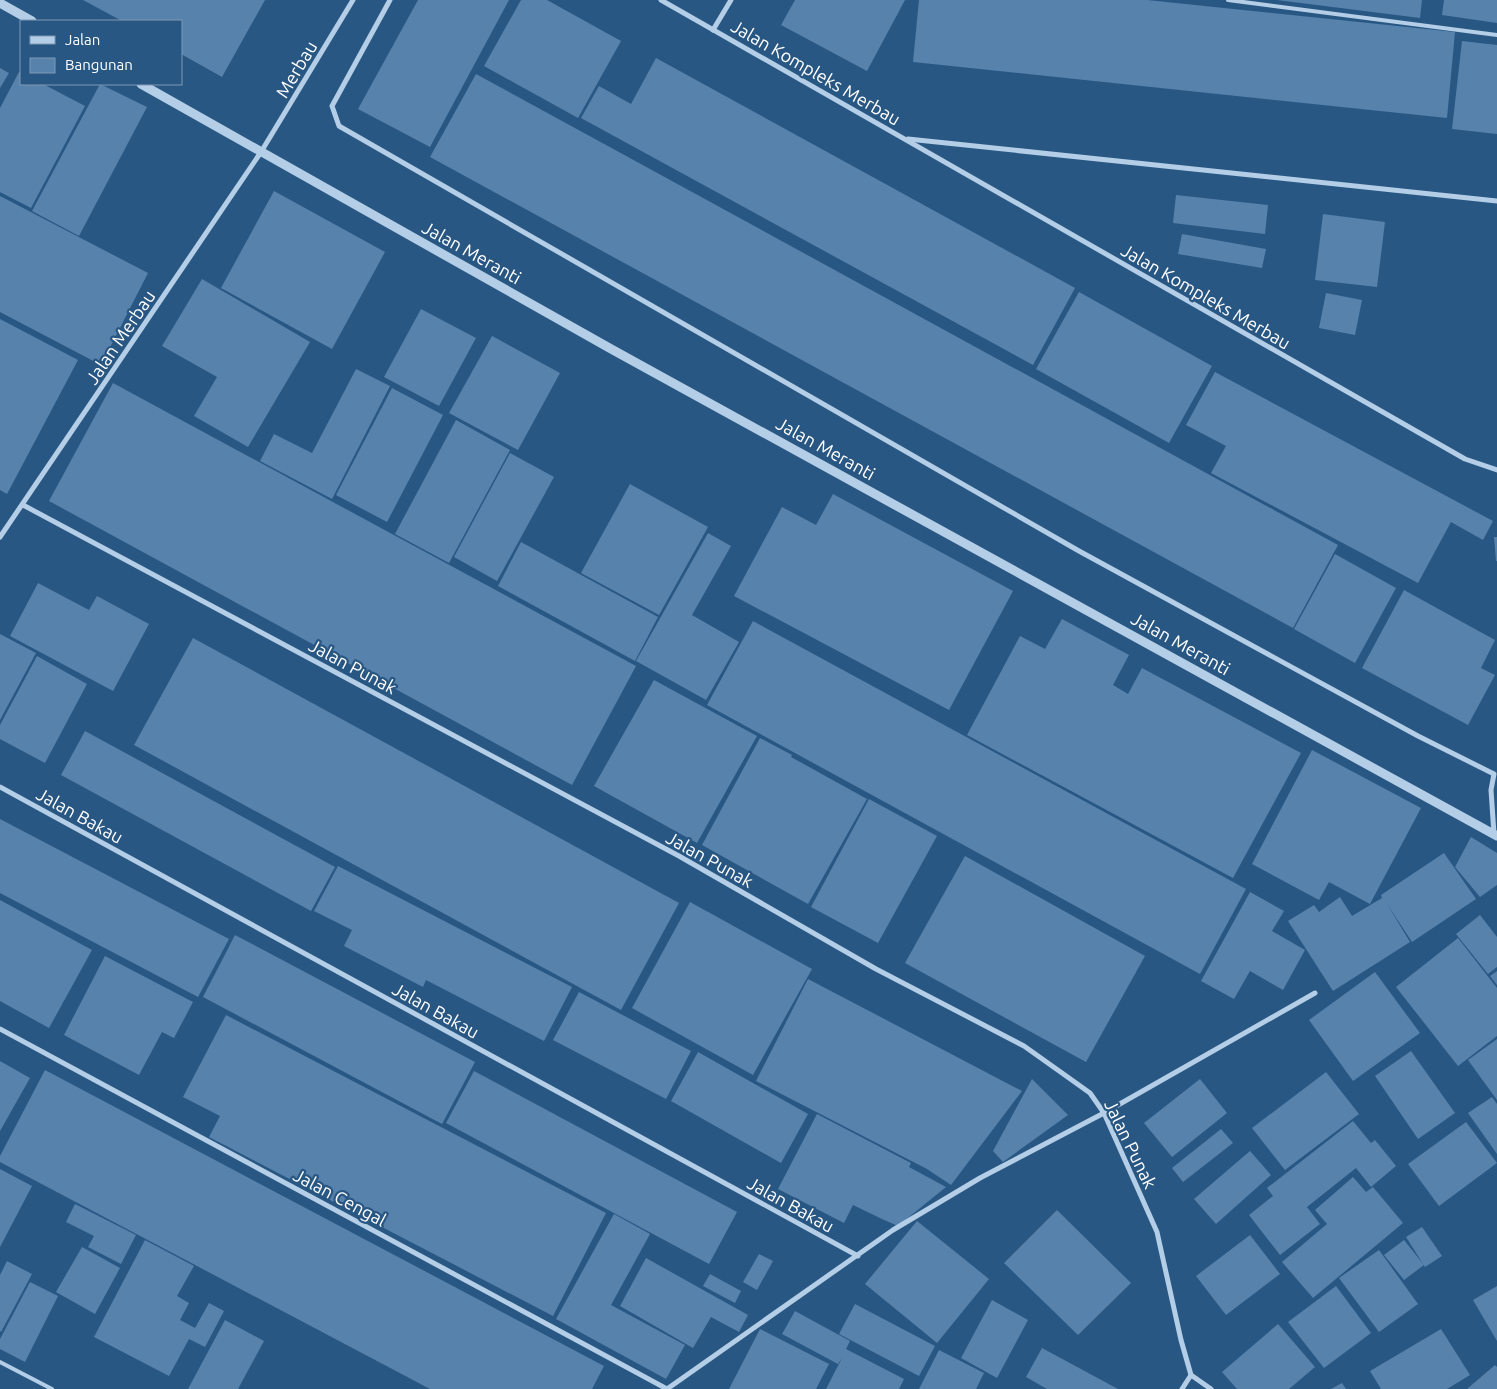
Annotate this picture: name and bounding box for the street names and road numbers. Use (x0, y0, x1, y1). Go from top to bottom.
street label: Jalan Kompleks Merbau (728, 15, 904, 129)
street label: Merbau (271, 37, 321, 101)
street label: Jalan Meranti (419, 217, 525, 287)
street label: Jalan Kompleks Merbau (1118, 239, 1294, 353)
street label: Jalan Merbau (81, 286, 159, 388)
street label: Jalan Meranti (773, 413, 879, 483)
street label: Jalan Meranti (1128, 608, 1234, 678)
street label: Jalan Punak (306, 635, 400, 697)
street label: Jalan Bakau (33, 783, 127, 847)
street label: Jalan Punak (663, 827, 757, 891)
street label: Jalan Bakau (389, 978, 483, 1042)
street label: Jalan Punak (1101, 1096, 1161, 1192)
street label: Jalan Cengal (290, 1164, 390, 1230)
street label: Jalan Bakau (744, 1172, 838, 1236)

